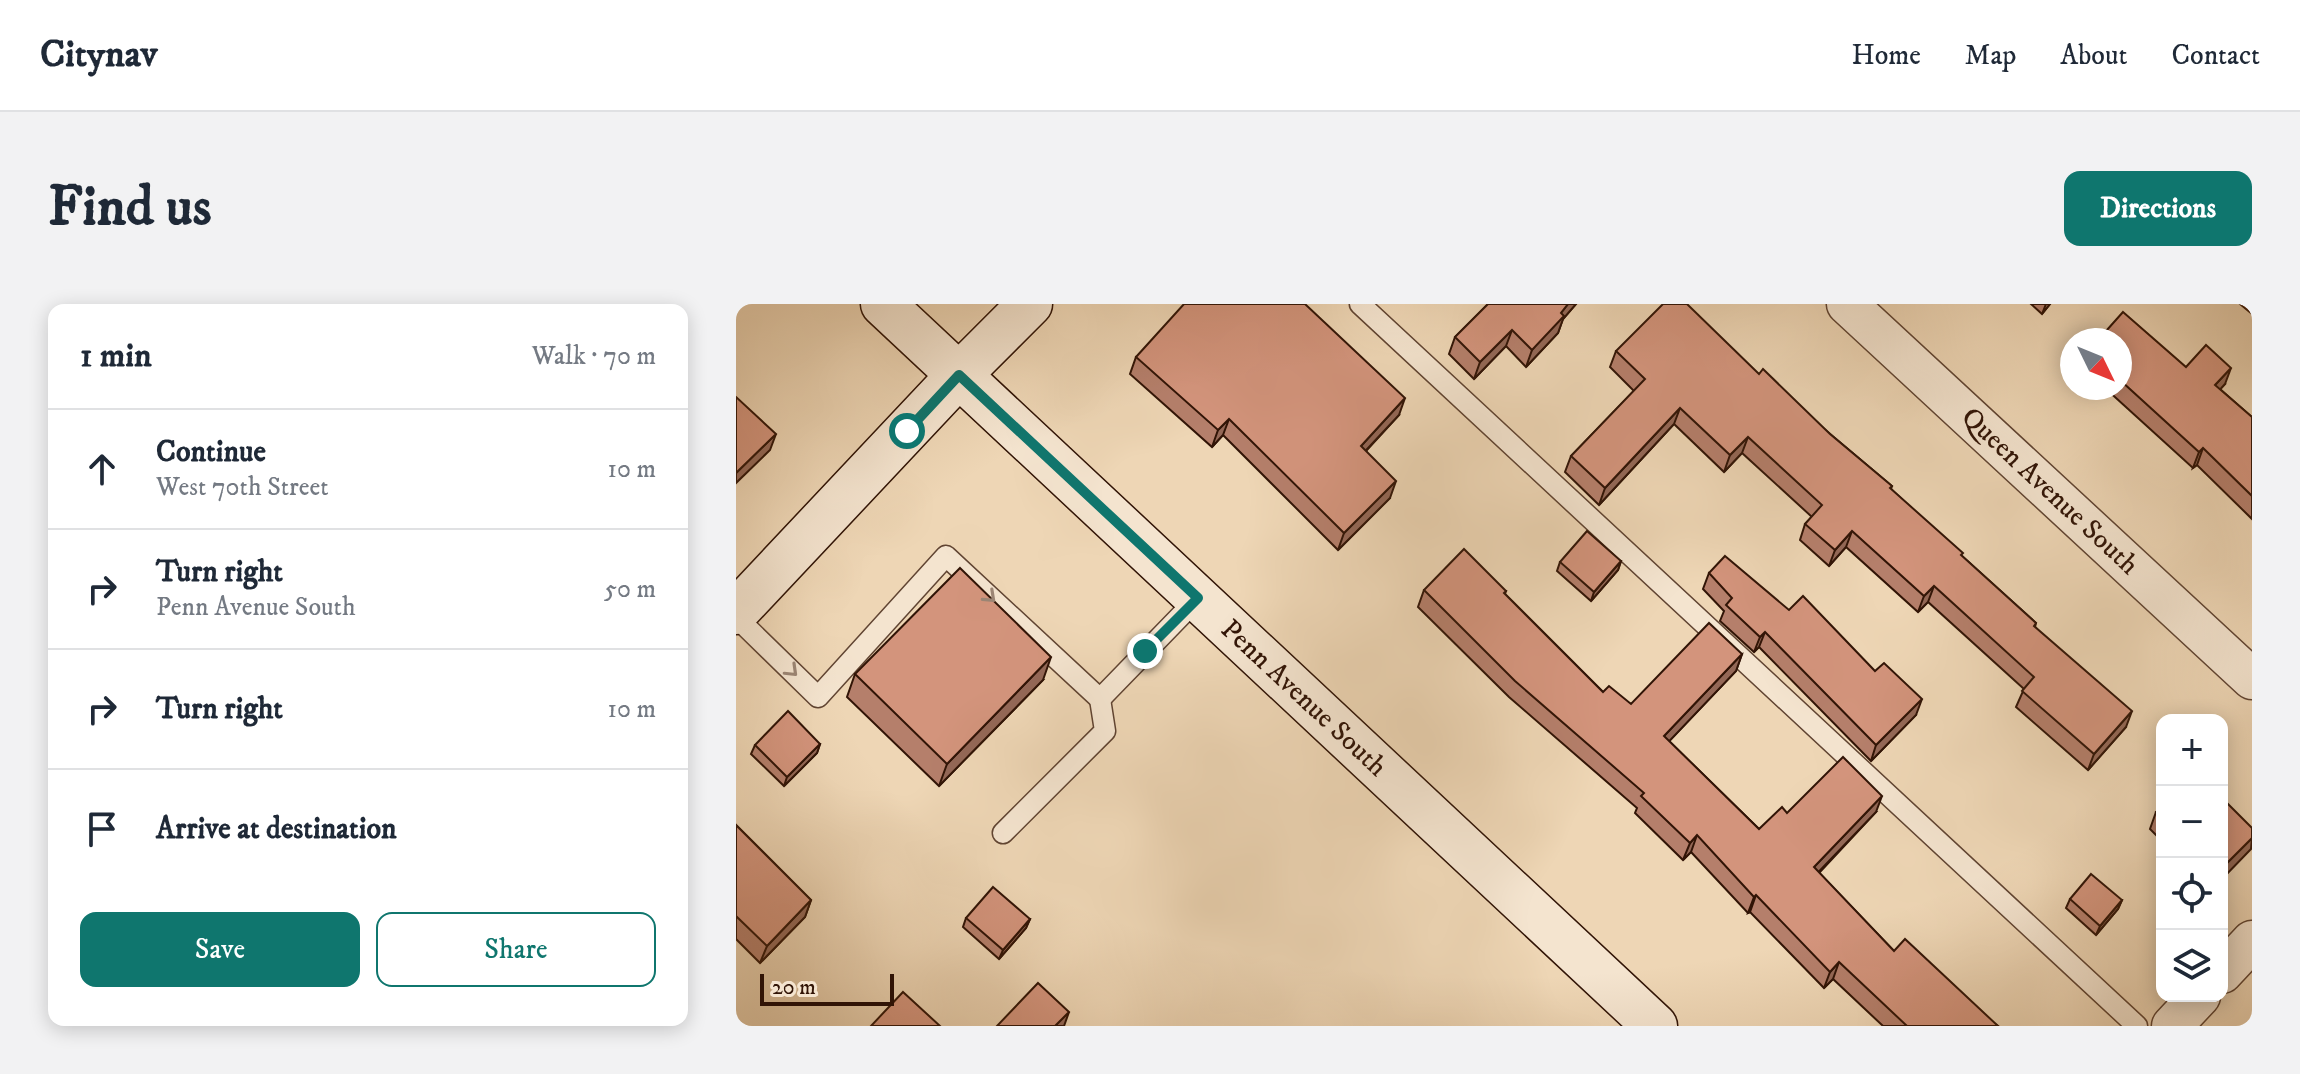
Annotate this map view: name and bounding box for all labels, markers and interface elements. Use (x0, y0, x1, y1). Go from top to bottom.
text: Citynav (40, 31, 158, 79)
text: Home (1852, 38, 1921, 73)
text: Map (1965, 38, 2016, 73)
text: About (2060, 38, 2127, 73)
text: Contact (2171, 38, 2260, 73)
button: Directions (2064, 171, 2252, 246)
text: Find us (48, 173, 212, 243)
north arrow (2060, 328, 2132, 400)
text: 1 min (80, 335, 152, 377)
text: Walk · 70 m (532, 340, 656, 373)
street label: Queen Avenue South (1954, 400, 2146, 583)
route start (889, 413, 925, 449)
text: Continue (156, 434, 266, 471)
icon: ahead (80, 447, 124, 491)
text: 10 m (607, 453, 656, 486)
text: West 70th Street (156, 471, 329, 504)
text: Turn right (156, 554, 283, 591)
icon: right (80, 567, 124, 611)
text: 50 m (604, 573, 656, 606)
one-way arrow (981, 587, 996, 601)
text: Penn Avenue South (156, 591, 356, 624)
street label: Penn Avenue South (1213, 612, 1395, 784)
route end (1127, 633, 1163, 669)
one-way arrow (783, 662, 797, 676)
icon: right (80, 687, 124, 731)
text: Turn right (156, 691, 283, 728)
text: 10 m (607, 693, 656, 726)
map controls (2156, 714, 2228, 1002)
button: + (2156, 714, 2228, 786)
button: − (2156, 786, 2228, 858)
icon: arrive (80, 807, 124, 851)
text: Arrive at destination (156, 811, 397, 848)
button: locate (2156, 858, 2228, 930)
button: Save (80, 912, 360, 987)
button: Share (376, 912, 656, 987)
button: layers (2156, 930, 2228, 1002)
scale bar (760, 970, 894, 1006)
text: 20 m (772, 974, 816, 1001)

